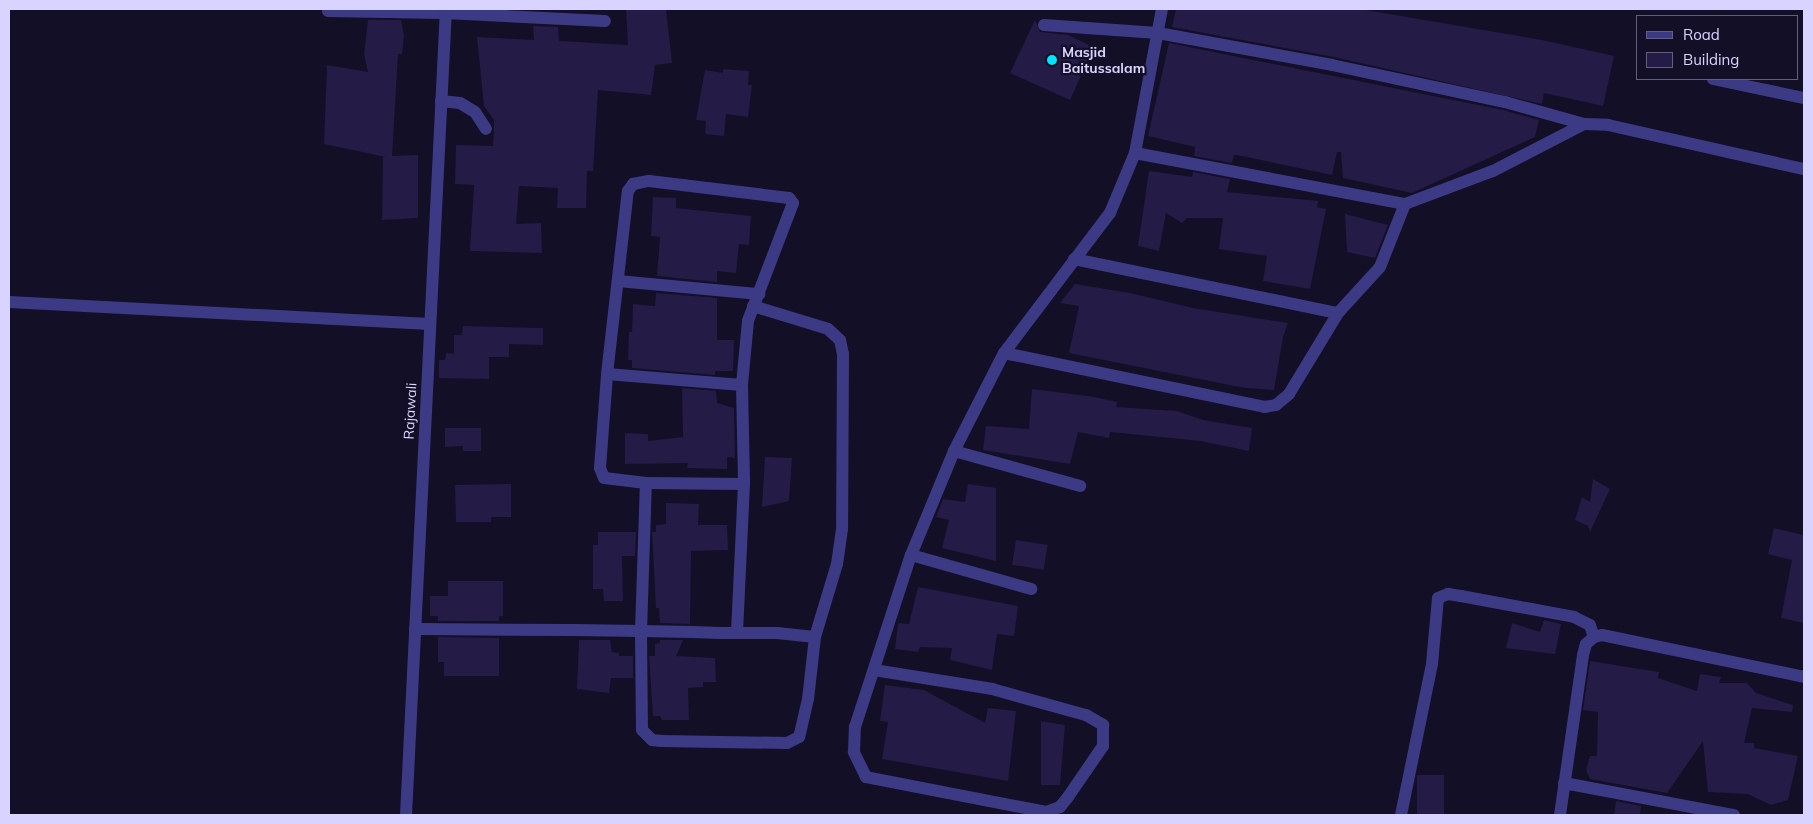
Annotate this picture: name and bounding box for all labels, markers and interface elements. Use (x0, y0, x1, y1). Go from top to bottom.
legend (1636, 15, 1798, 80)
text: Road (1683, 25, 1720, 44)
place label: Masjid Baitussalam (1062, 44, 1145, 76)
text: Building (1683, 50, 1739, 69)
marker: Masjid Baitussalam (1046, 54, 1058, 66)
street label: Rajawali (400, 382, 420, 440)

